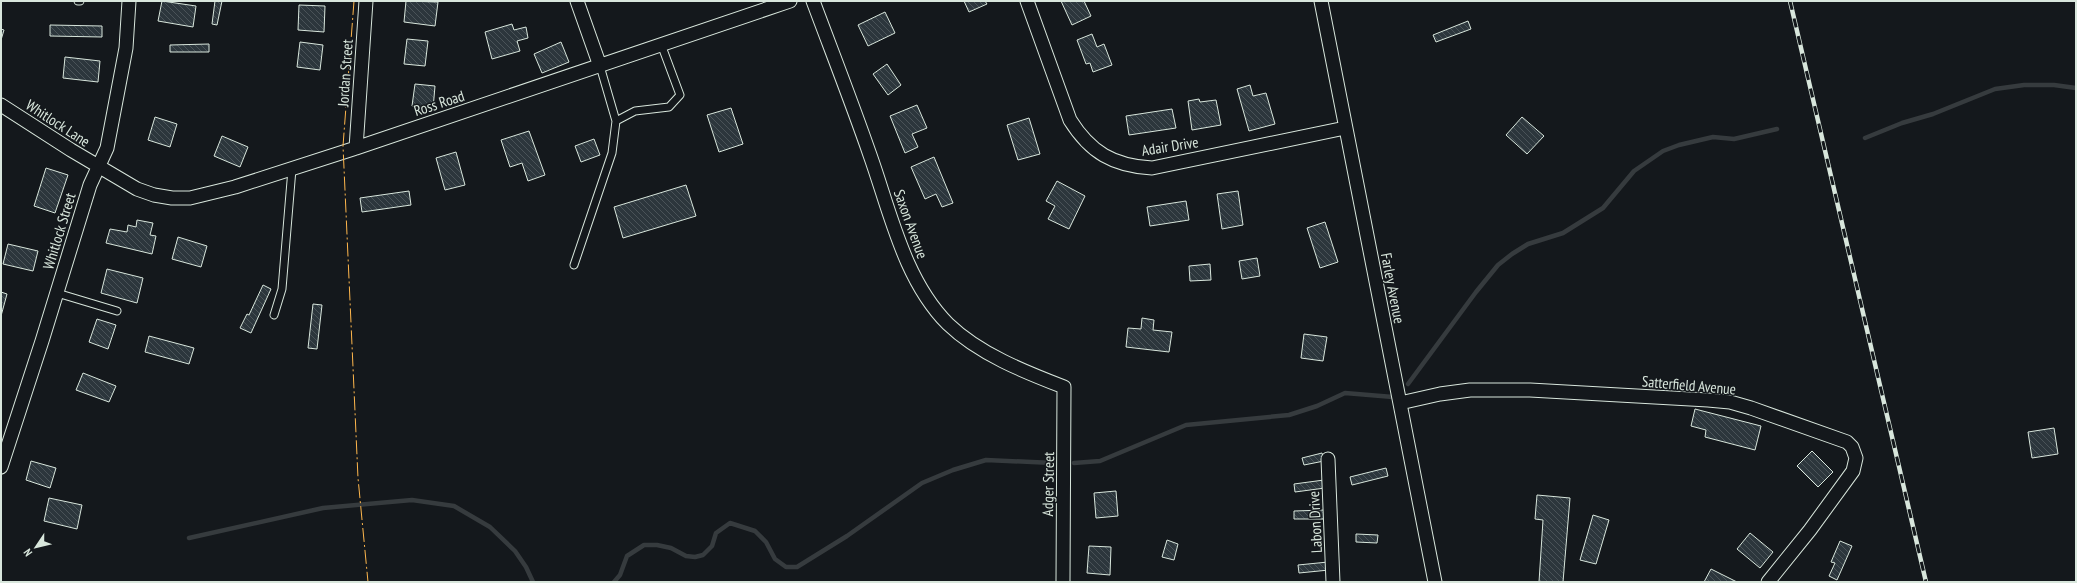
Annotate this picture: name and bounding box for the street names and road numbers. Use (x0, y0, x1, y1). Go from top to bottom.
street label: Jordan Street (333, 39, 357, 108)
street label: Ross Road (411, 86, 467, 120)
street label: Whitlock Lane (22, 95, 94, 151)
street label: Adair Drive (1140, 132, 1200, 160)
street label: Saxon Avenue (890, 187, 932, 261)
street label: Whitlock Street (38, 190, 80, 272)
street label: Farley Avenue (1377, 251, 1409, 325)
street label: Satterfield Avenue (1641, 371, 1737, 399)
street label: Adger Street (1038, 452, 1058, 516)
street label: Labon Drive (1304, 491, 1326, 553)

